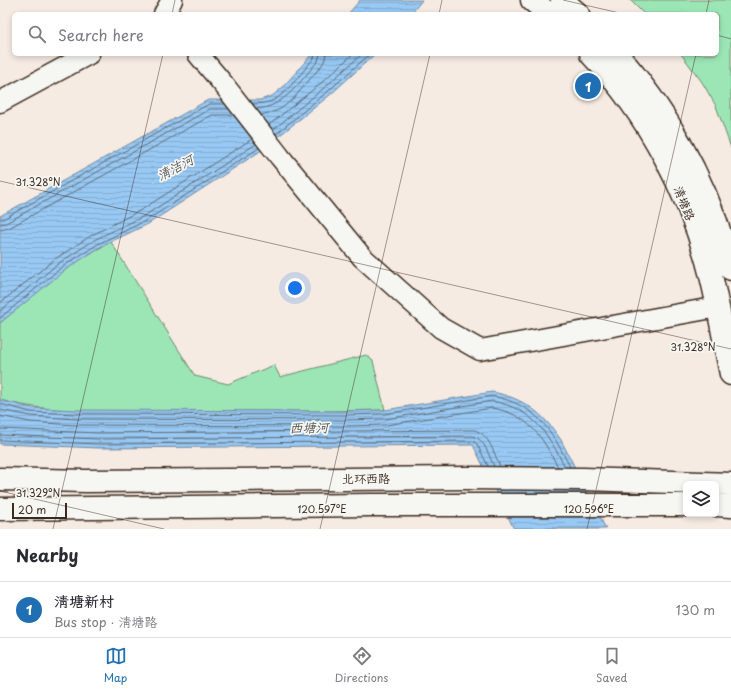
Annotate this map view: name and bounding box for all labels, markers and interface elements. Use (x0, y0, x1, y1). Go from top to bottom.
search box (12, 12, 719, 56)
icon: search (26, 23, 48, 45)
text: Search here (58, 23, 144, 46)
pin: 1 (575, 71, 601, 101)
water label: 清洁河 (153, 149, 198, 185)
text: 31.328°N (15, 174, 61, 189)
street label: 清塘路 (670, 183, 700, 223)
your location (285, 278, 305, 298)
text: 31.328°N (670, 339, 716, 354)
water label: 西塘河 (289, 417, 331, 437)
street label: 北环西路 (342, 469, 390, 487)
map controls (683, 481, 719, 517)
button: layers (683, 481, 719, 517)
text: 31.329°N (16, 485, 61, 500)
scale bar (12, 501, 67, 520)
text: 20 m (18, 501, 46, 518)
text: 120.597°E (297, 501, 347, 516)
text: 120.596°E (564, 501, 614, 516)
text: Nearby (16, 542, 78, 568)
text: 清塘新村 (54, 589, 114, 612)
text: 1 (26, 600, 32, 619)
text: 130 m (676, 600, 715, 619)
text: Bus stop · 清塘路 (54, 612, 158, 631)
tab: Map (104, 645, 127, 686)
tab: Directions (335, 645, 388, 686)
tab: Saved (596, 645, 627, 686)

